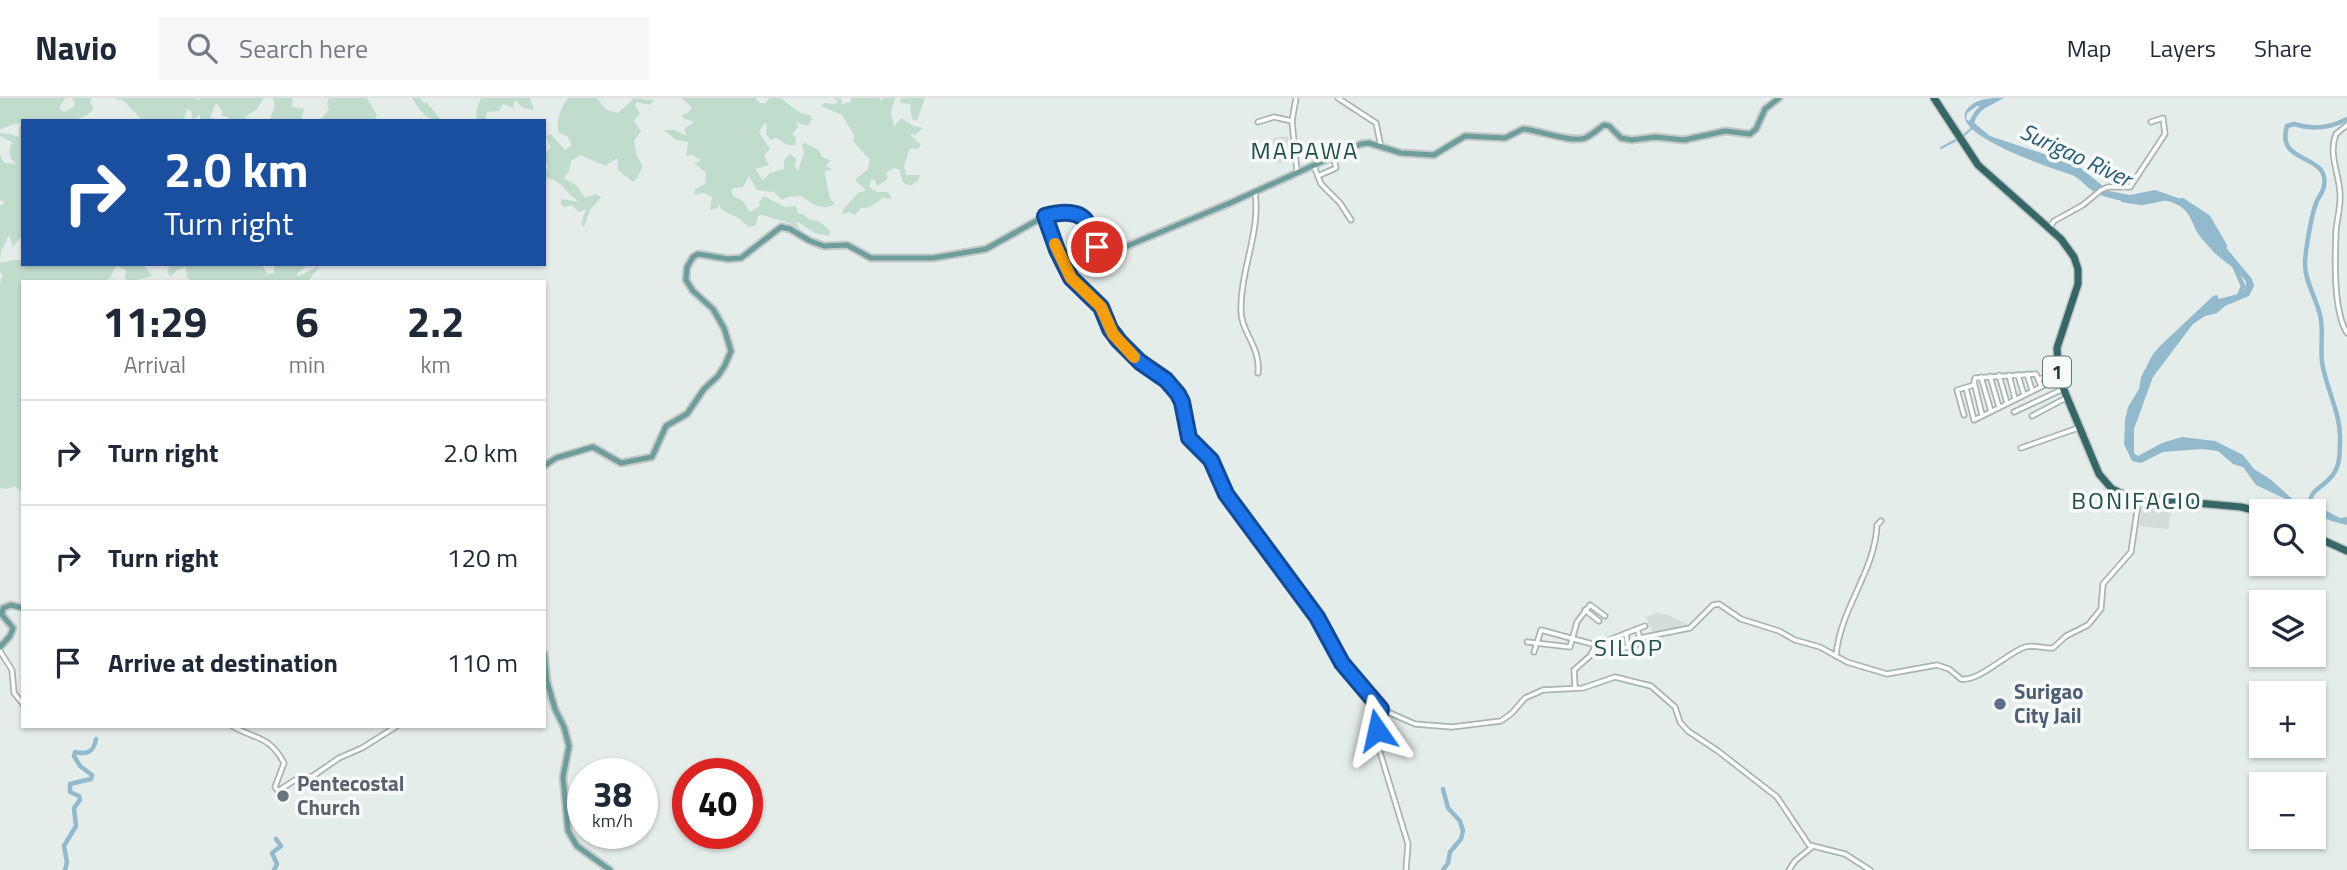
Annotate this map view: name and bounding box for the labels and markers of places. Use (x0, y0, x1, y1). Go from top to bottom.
pin (1067, 217, 1127, 277)
place label: Surigao City Jail (2014, 675, 2083, 731)
marker: Surigao City Jail (1992, 696, 2008, 712)
place label: Pentecostal Church (297, 767, 404, 823)
marker: Pentecostal Church (275, 788, 291, 804)

